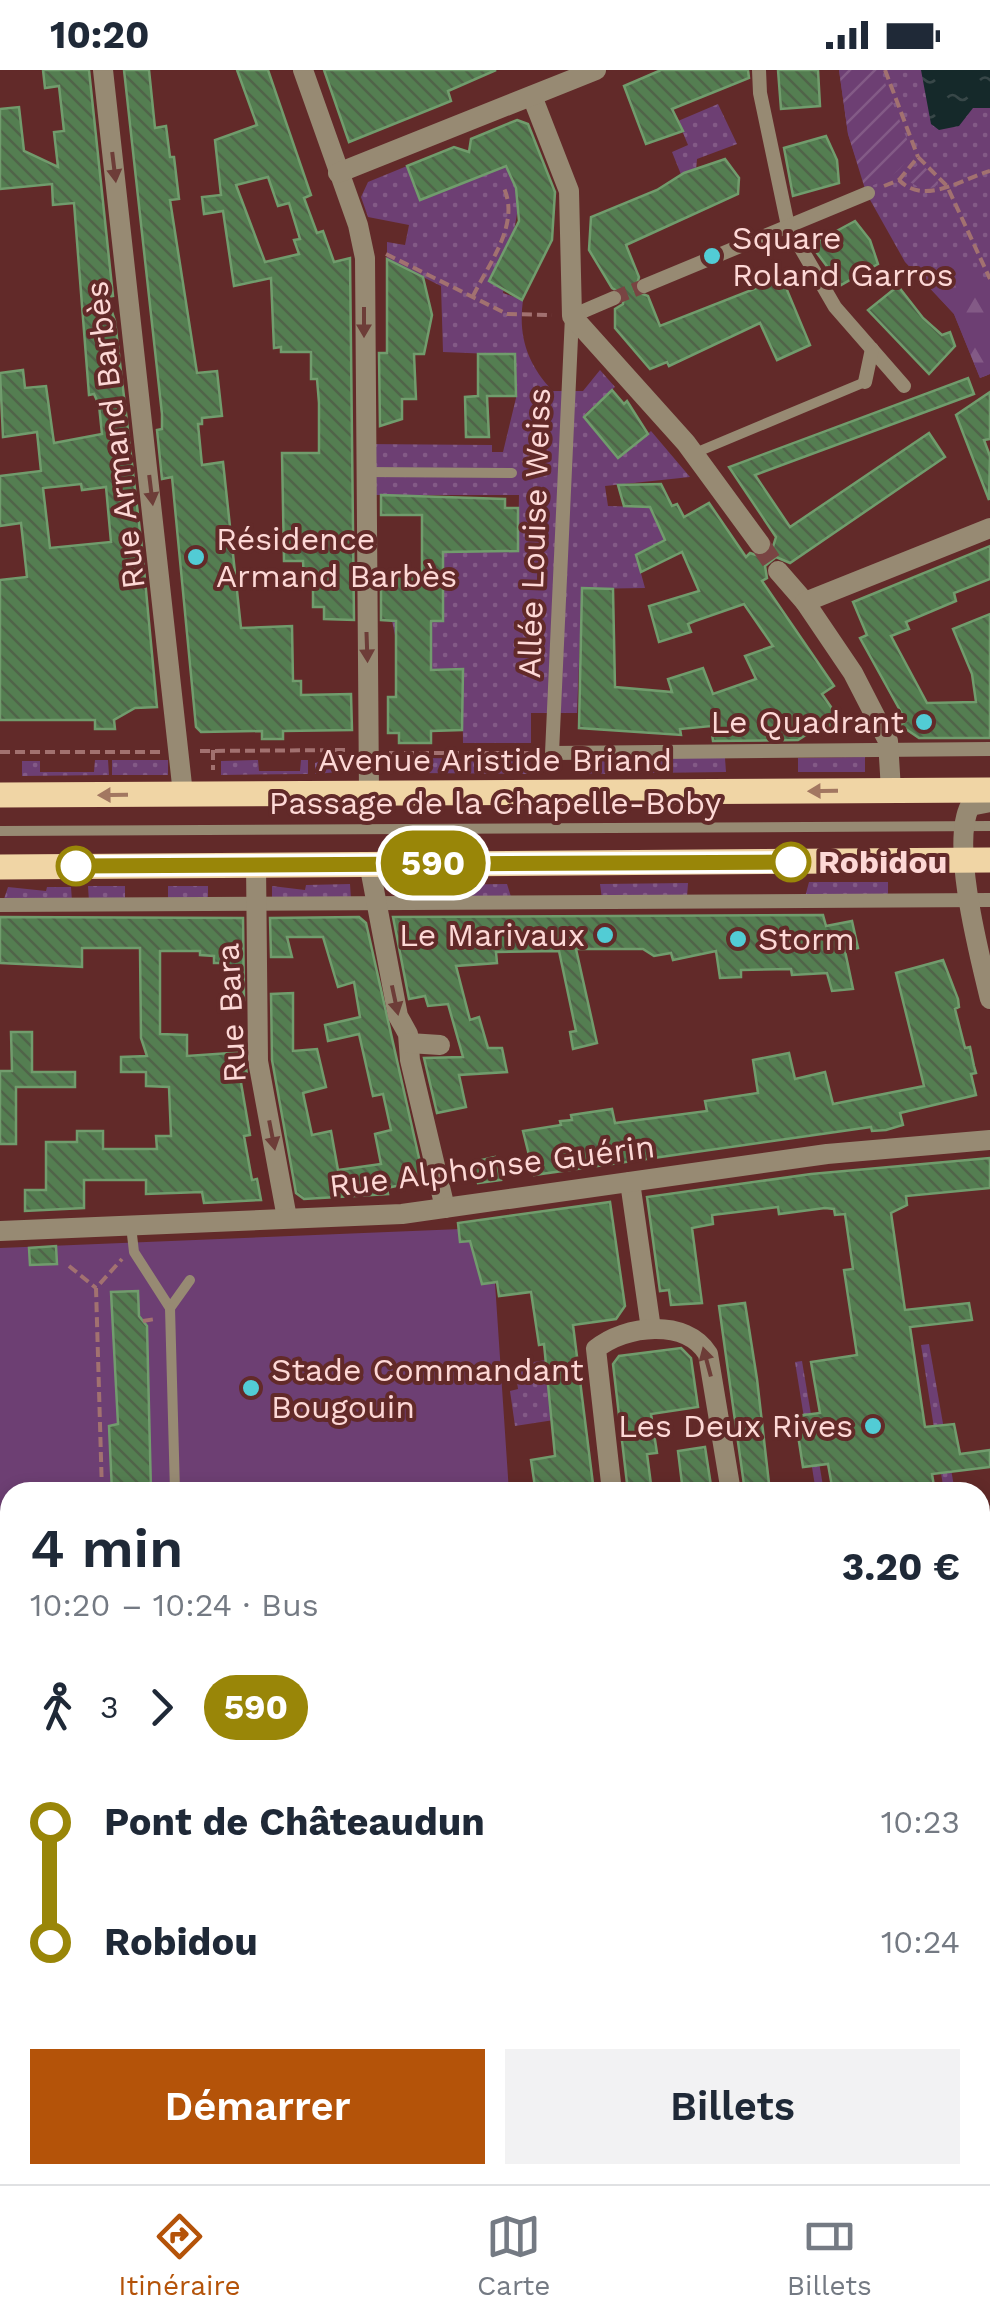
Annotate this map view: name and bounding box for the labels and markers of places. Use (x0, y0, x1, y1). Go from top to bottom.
place label: Square Roland Garros (732, 219, 954, 294)
marker: Square Roland Garros (701, 245, 723, 267)
place label: Résidence Armand Barbès (216, 520, 457, 595)
marker: Résidence Armand Barbès (185, 546, 207, 568)
place label: Le Quadrant (710, 703, 904, 741)
marker: Le Quadrant (913, 711, 935, 733)
marker: Robidou (772, 843, 810, 881)
place label: Robidou (818, 843, 947, 881)
unlabelled marker (57, 847, 95, 885)
place label: Le Marivaux (399, 916, 585, 954)
place label: Storm (758, 920, 855, 958)
marker: Le Marivaux (594, 924, 616, 946)
marker: Storm (727, 928, 749, 950)
place label: Stade Commandant Bougouin (271, 1351, 584, 1426)
marker: Stade Commandant Bougouin (240, 1377, 262, 1399)
place label: Les Deux Rives (618, 1407, 853, 1445)
marker: Les Deux Rives (862, 1415, 884, 1437)

